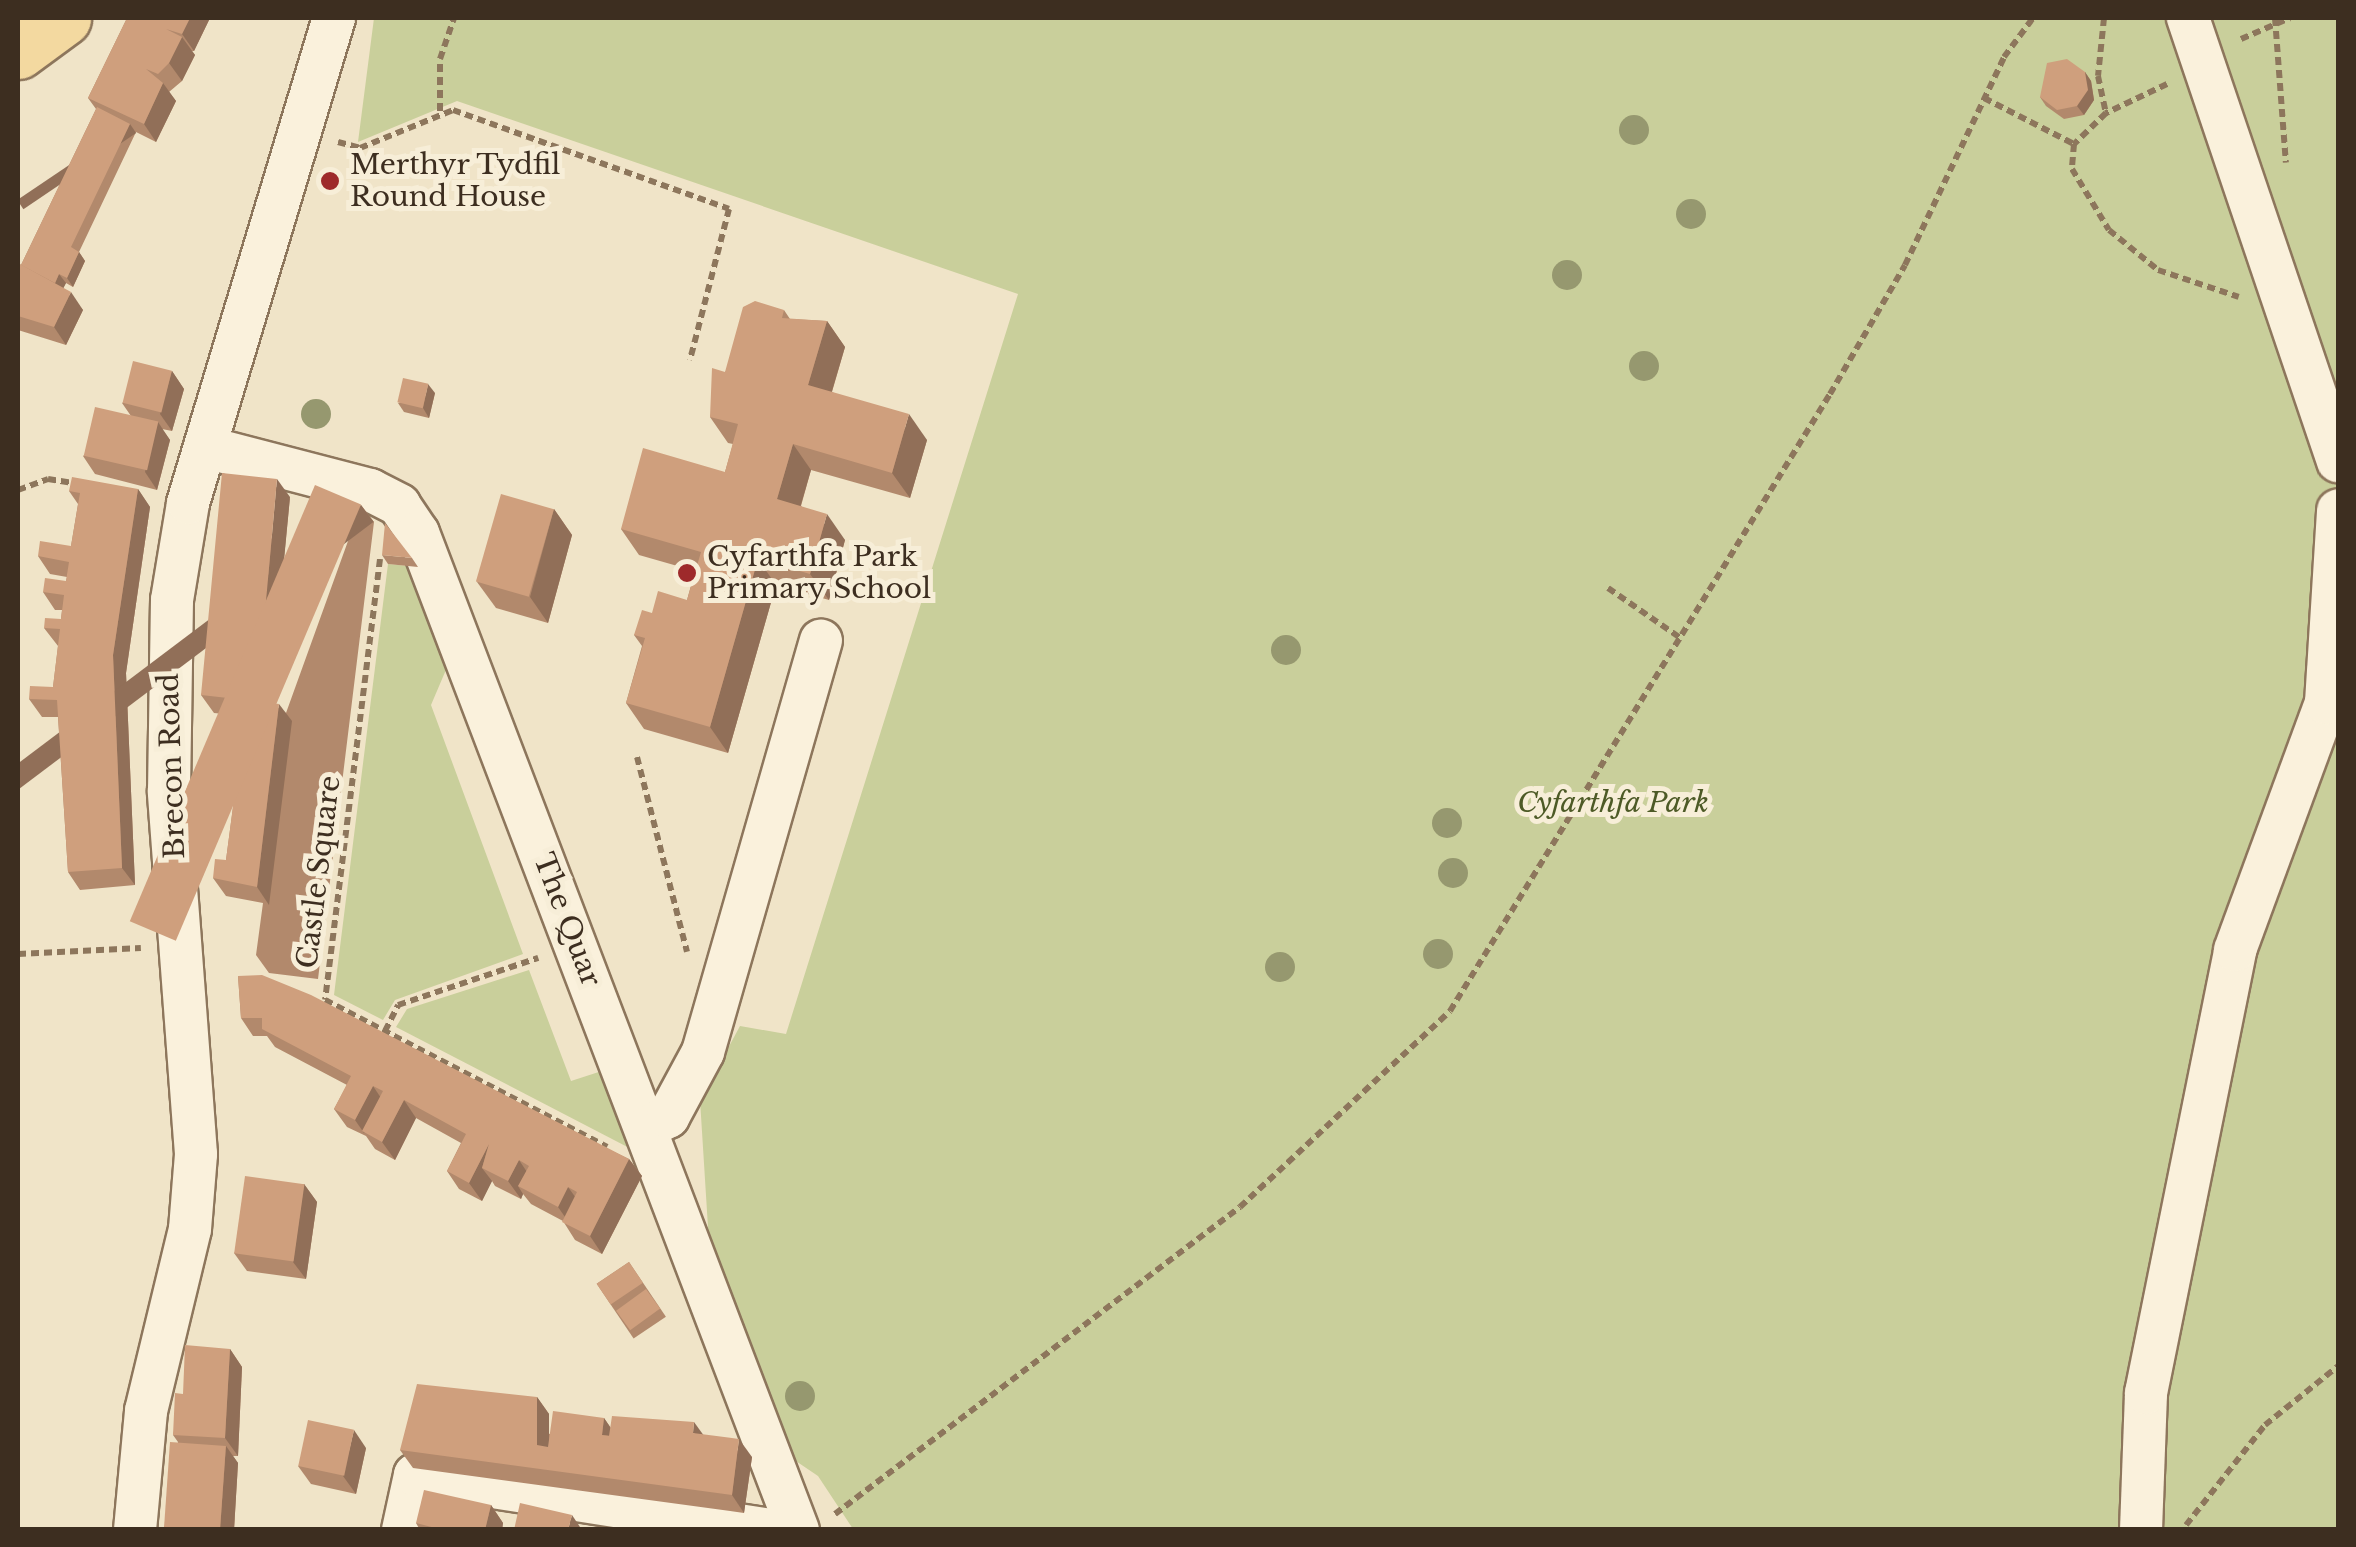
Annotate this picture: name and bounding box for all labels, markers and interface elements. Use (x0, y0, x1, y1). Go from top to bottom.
place label: Merthyr Tydfil Round House (350, 148, 562, 214)
marker: Merthyr Tydfil Round House (319, 170, 341, 192)
place label: Cyfarthfa Park Primary School (707, 540, 932, 606)
marker: Cyfarthfa Park Primary School (676, 562, 698, 584)
street label: Brecon Road (152, 673, 192, 859)
street label: Castle Square (290, 774, 348, 970)
park label: Cyfarthfa Park (1517, 786, 1709, 820)
street label: The Quar (526, 849, 608, 991)

